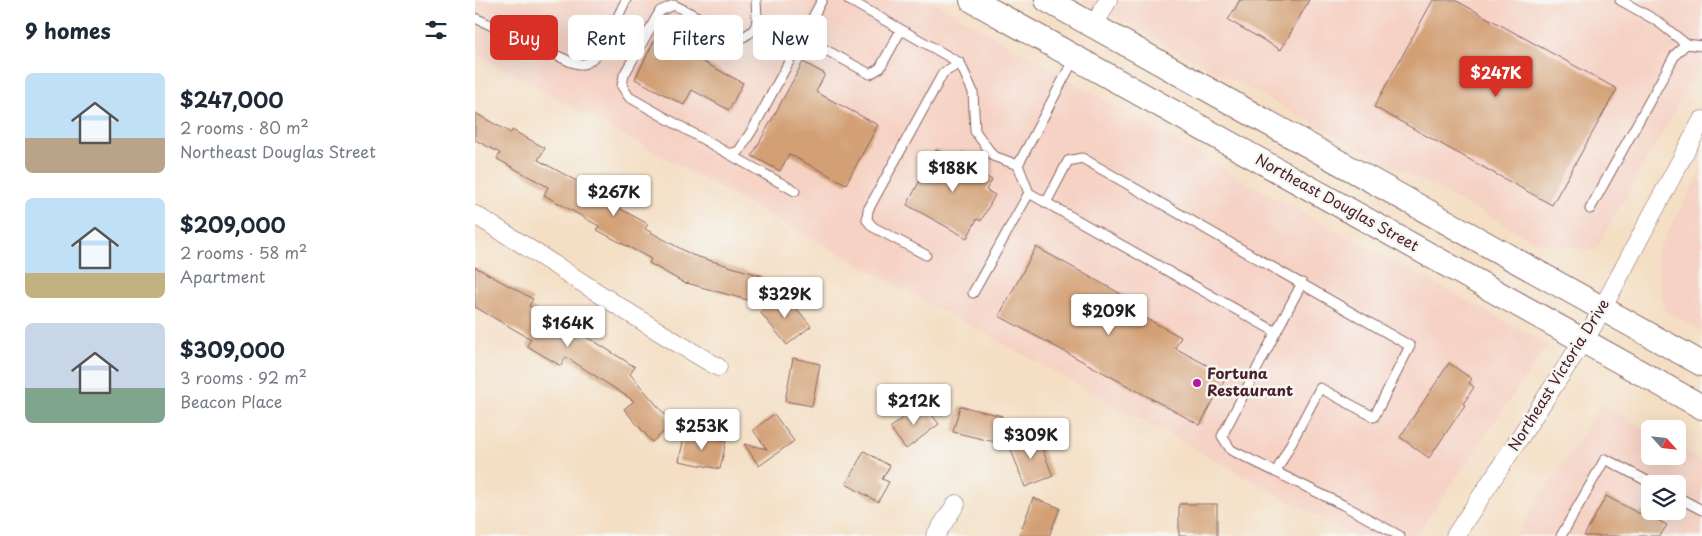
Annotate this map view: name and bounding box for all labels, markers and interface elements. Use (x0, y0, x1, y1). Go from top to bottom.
text: 9 homes (25, 14, 111, 46)
chip: Buy (490, 15, 558, 60)
chip: Rent (568, 15, 644, 60)
chip: Filters (654, 15, 743, 60)
chip: New (753, 15, 827, 60)
icon: filters (422, 16, 450, 44)
pin: $247K (1461, 56, 1531, 98)
text: $247K (1470, 60, 1522, 84)
text: $247,000 (180, 83, 284, 115)
icon: home (65, 93, 125, 153)
text: 2 rooms · 80 m² (180, 115, 309, 139)
text: Northeast Douglas Street (180, 139, 376, 163)
street label: Northeast Douglas Street (1252, 147, 1424, 256)
pin: $188K (918, 150, 988, 193)
text: $188K (928, 155, 978, 179)
pin: $267K (579, 174, 649, 217)
text: $267K (588, 179, 640, 203)
text: $209,000 (180, 208, 286, 240)
icon: home (65, 218, 125, 278)
text: 2 rooms · 58 m² (180, 240, 307, 264)
text: Apartment (180, 264, 265, 288)
pin: $329K (750, 276, 820, 319)
text: $329K (759, 281, 811, 305)
street label: Northeast Victoria Drive (1501, 293, 1614, 455)
pin: $209K (1074, 294, 1144, 336)
text: $209K (1082, 298, 1136, 322)
pin: $164K (533, 306, 603, 348)
text: $164K (542, 310, 594, 334)
text: $309,000 (180, 333, 285, 365)
icon: home (65, 343, 125, 403)
place label: Fortuna Restaurant (1207, 361, 1293, 401)
text: 3 rooms · 92 m² (180, 365, 307, 389)
marker: Fortuna Restaurant (1191, 377, 1203, 389)
pin: $212K (879, 384, 949, 426)
text: $212K (888, 388, 940, 412)
text: Beacon Place (180, 389, 282, 413)
pin: $253K (667, 408, 737, 451)
text: $253K (676, 413, 728, 437)
pin: $309K (996, 418, 1066, 460)
north arrow (1641, 420, 1686, 465)
map controls (1641, 420, 1686, 520)
text: $309K (1004, 422, 1058, 446)
button: layers (1641, 475, 1686, 520)

